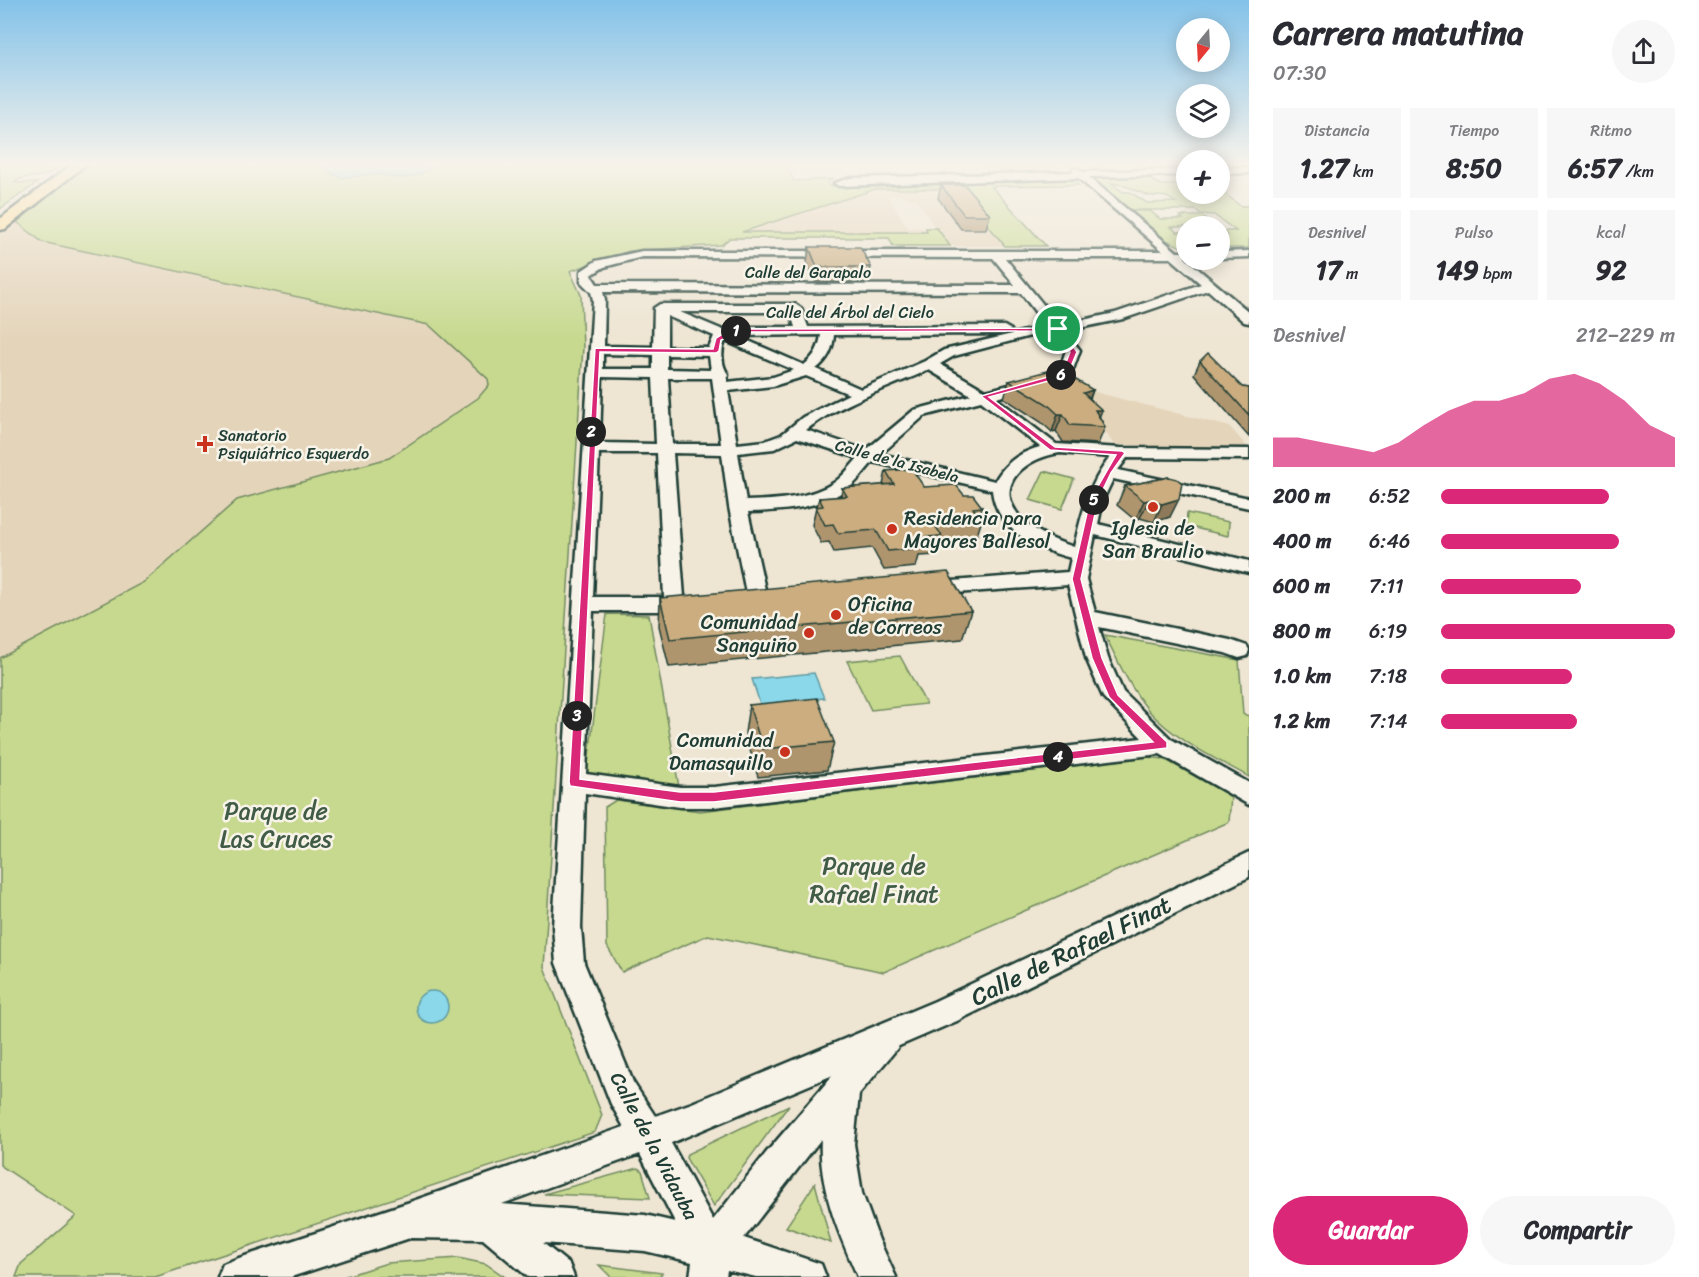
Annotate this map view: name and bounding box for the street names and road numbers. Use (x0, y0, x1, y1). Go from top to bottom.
street label: Calle del Garapalo (745, 258, 871, 287)
street label: Calle del Árbol del Cielo (766, 298, 934, 327)
street label: Calle de la Isabela (832, 431, 962, 491)
street label: Calle de Rafael Finat (963, 884, 1179, 1018)
street label: Calle de la Vidauba (600, 1065, 708, 1227)

